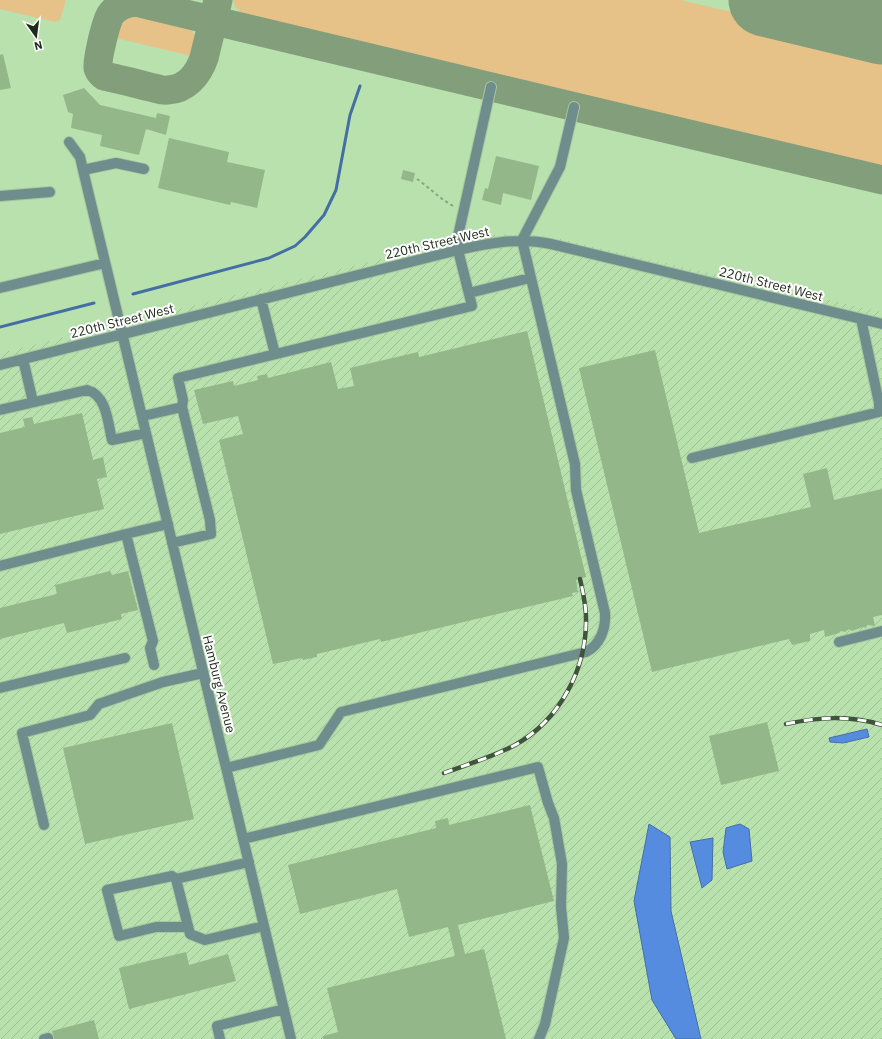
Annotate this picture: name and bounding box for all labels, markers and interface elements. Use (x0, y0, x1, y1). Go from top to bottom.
north arrow (16, 16, 56, 56)
text: N (33, 38, 44, 53)
street label: 220th Street West (383, 223, 491, 263)
street label: 220th Street West (717, 263, 825, 305)
street label: 220th Street West (68, 300, 176, 342)
street label: Hamburg Avenue (199, 633, 239, 735)

